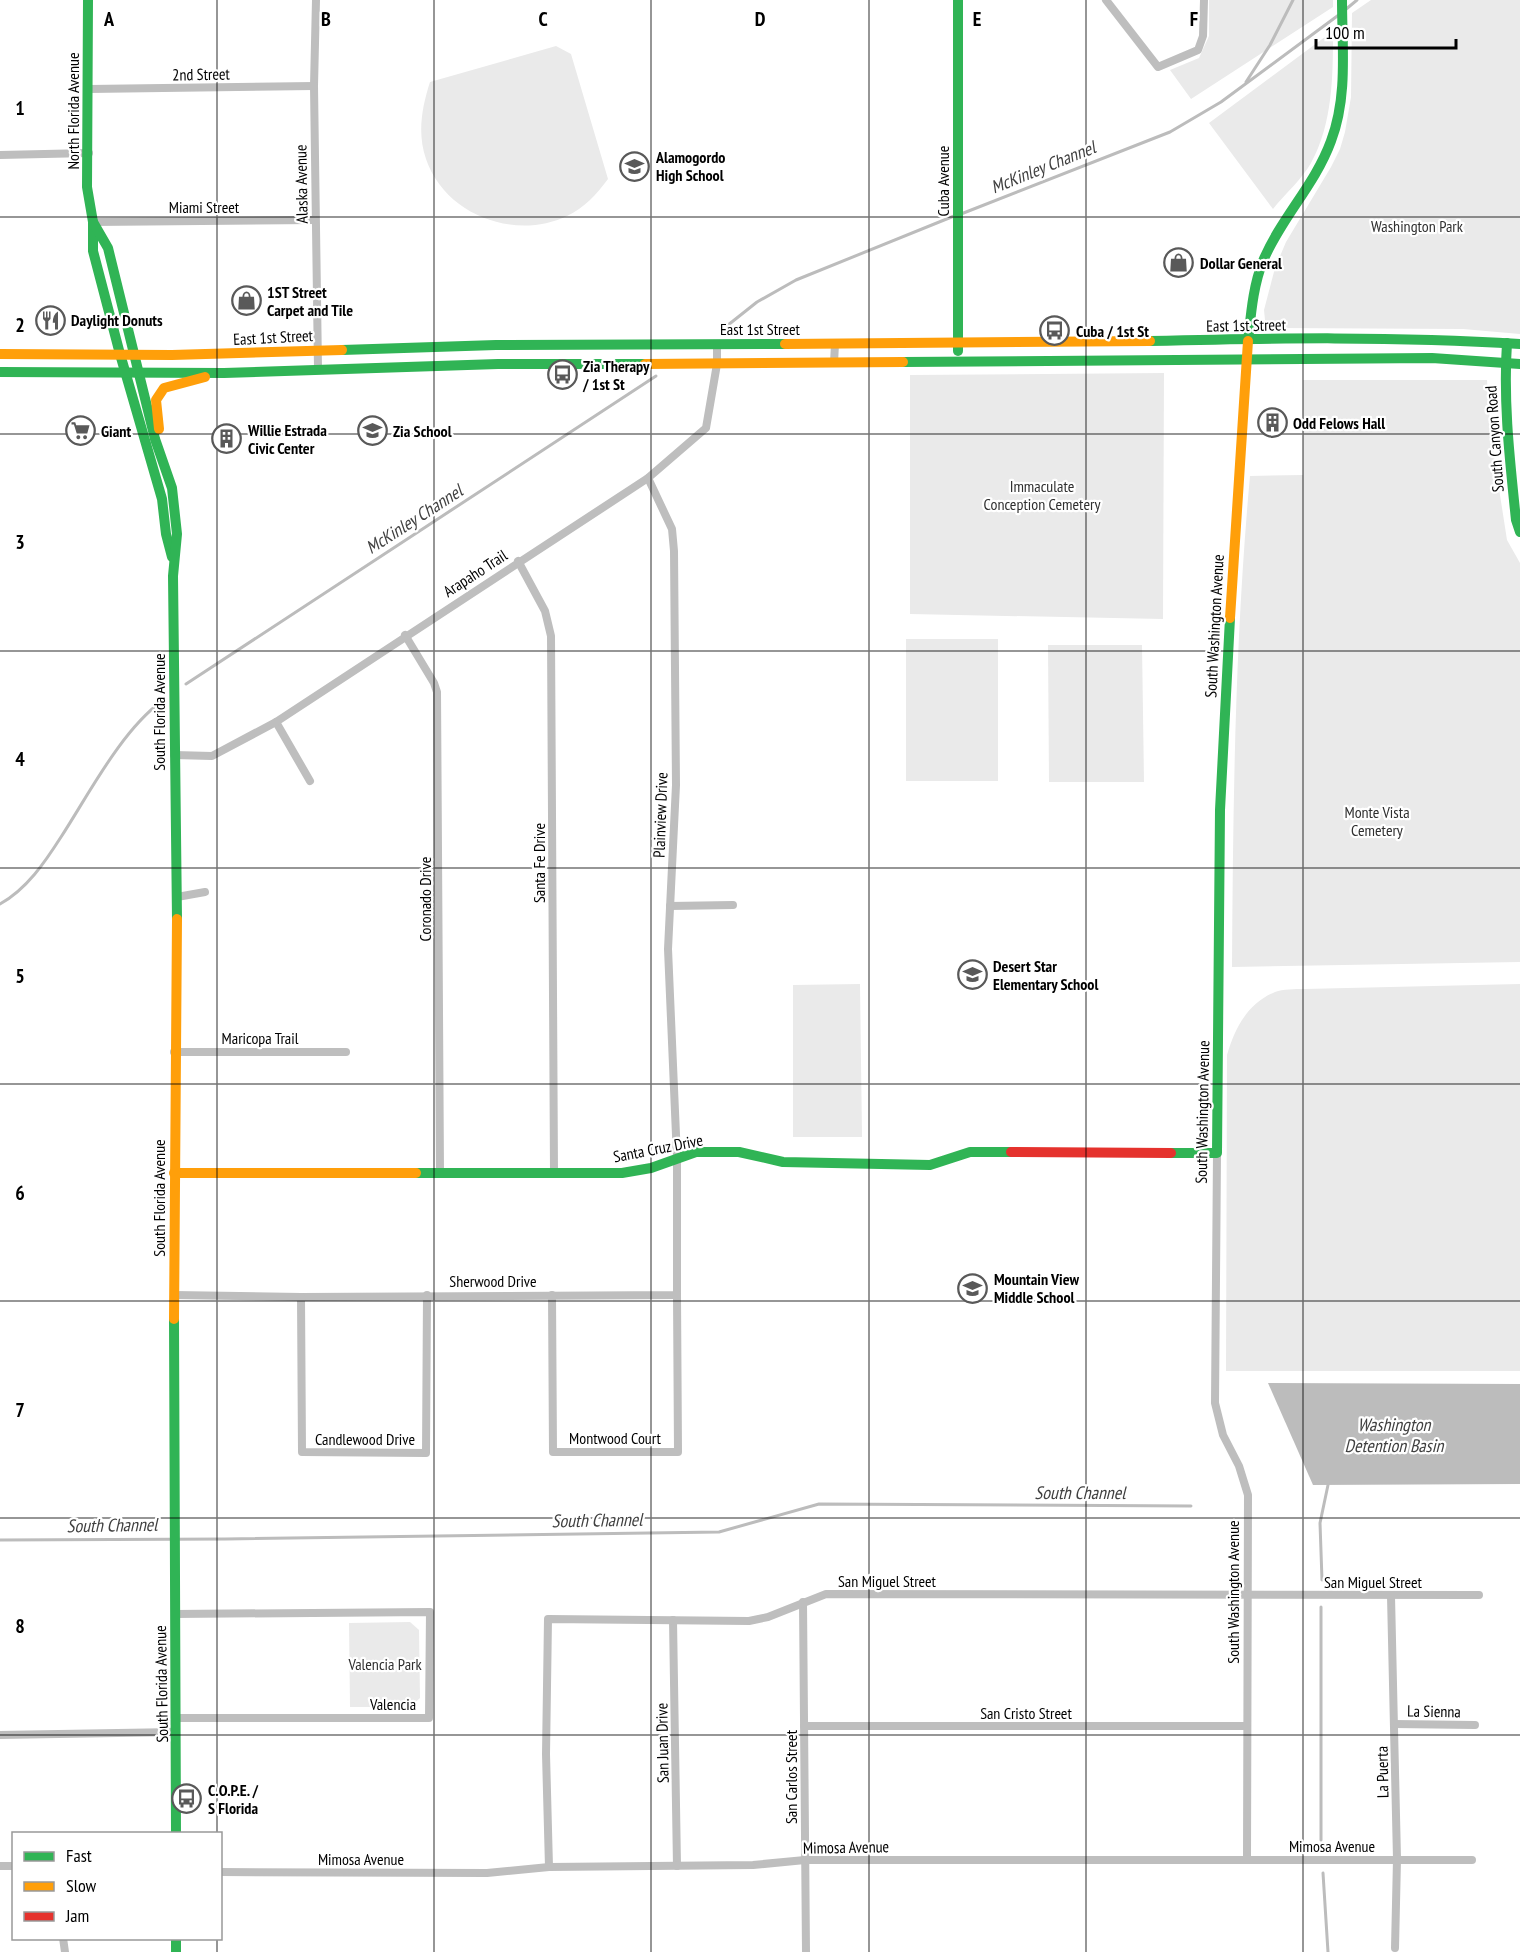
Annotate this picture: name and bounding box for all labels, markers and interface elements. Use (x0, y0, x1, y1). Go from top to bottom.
text: A (103, 6, 115, 32)
text: B (321, 6, 331, 32)
text: C (538, 6, 548, 32)
text: D (755, 6, 766, 32)
text: E (973, 6, 981, 32)
text: F (1190, 6, 1198, 32)
scale bar (1316, 12, 1456, 50)
text: 100 m (1325, 21, 1365, 44)
street label: North Florida Avenue (63, 53, 83, 169)
street label: 2nd Street (172, 63, 231, 85)
text: 1 (15, 95, 25, 121)
water label: McKinley Channel (987, 135, 1100, 198)
street label: Alaska Avenue (290, 144, 312, 224)
street label: Cuba Avenue (933, 146, 953, 216)
place label: Alamogordo High School (655, 147, 725, 185)
school or university icon: Alamogordo High School (619, 150, 651, 182)
street label: Miami Street (169, 197, 240, 217)
park label: Washington Park (1371, 216, 1464, 236)
shop icon: Dollar General (1163, 247, 1195, 279)
place label: Dollar General (1200, 253, 1282, 273)
place label: 1ST Street Carpet and Tile (267, 282, 353, 320)
shop icon: 1ST Street Carpet and Tile (230, 285, 262, 317)
restaurant icon: Daylight Donuts (34, 304, 66, 336)
place label: Daylight Donuts (71, 310, 163, 330)
text: 2 (15, 312, 25, 338)
street label: East 1st Street (1206, 314, 1287, 336)
bus stop icon: Cuba / 1st St (1039, 315, 1071, 347)
street label: East 1st Street (720, 319, 801, 339)
place label: Cuba / 1st St (1076, 321, 1149, 341)
street label: East 1st Street (233, 325, 314, 349)
place label: Zia Therapy / 1st St (582, 356, 650, 394)
bus stop icon: Zia Therapy / 1st St (546, 359, 578, 391)
street label: South Canyon Road (1480, 385, 1508, 493)
building icon: Odd Felows Hall (1256, 407, 1288, 439)
place label: Odd Felows Hall (1293, 413, 1385, 433)
supermarket icon: Giant (64, 415, 96, 447)
school or university icon: Zia School (356, 415, 388, 447)
place label: Willie Estrada Civic Center (247, 420, 327, 458)
place label: Giant (101, 421, 131, 441)
place label: Zia School (393, 421, 452, 441)
building icon: Willie Estrada Civic Center (211, 423, 243, 455)
park label: Immaculate Conception Cemetery (984, 476, 1100, 514)
water label: McKinley Channel (361, 478, 468, 559)
text: 3 (15, 529, 25, 555)
street label: Arapaho Trail (439, 545, 511, 601)
street label: South Washington Avenue (1200, 554, 1228, 698)
street label: South Florida Avenue (149, 653, 169, 771)
text: 4 (15, 746, 25, 772)
street label: Plainview Drive (649, 772, 671, 858)
park label: Monte Vista Cemetery (1344, 802, 1410, 840)
street label: Santa Fe Drive (529, 823, 549, 903)
street label: Coronado Drive (415, 857, 435, 941)
place label: Desert Star Elementary School (993, 956, 1098, 994)
school or university icon: Desert Star Elementary School (956, 959, 988, 991)
text: 5 (15, 963, 25, 989)
street label: Maricopa Trail (222, 1028, 299, 1048)
street label: South Washington Avenue (1191, 1040, 1213, 1184)
street label: Santa Cruz Drive (612, 1130, 704, 1166)
street label: South Florida Avenue (149, 1139, 169, 1257)
text: 6 (15, 1180, 25, 1206)
place label: Mountain View Middle School (994, 1269, 1079, 1307)
street label: Sherwood Drive (449, 1271, 537, 1291)
school or university icon: Mountain View Middle School (957, 1272, 989, 1304)
text: 7 (15, 1397, 25, 1423)
water label: Washington Detention Basin (1345, 1413, 1445, 1457)
street label: Montwood Court (569, 1428, 662, 1448)
street label: Candlewood Drive (315, 1429, 415, 1449)
water label: South Channel (1035, 1481, 1127, 1504)
water label: South Channel (551, 1508, 644, 1532)
water label: South Channel (66, 1513, 159, 1537)
street label: South Washington Avenue (1223, 1520, 1243, 1664)
street label: San Miguel Street (838, 1571, 937, 1591)
street label: San Miguel Street (1324, 1572, 1423, 1592)
text: 8 (15, 1613, 25, 1639)
street label: South Florida Avenue (150, 1625, 172, 1743)
park label: Valencia Park (347, 1654, 422, 1674)
street label: Valencia (369, 1694, 416, 1714)
street label: La Sienna (1407, 1701, 1461, 1721)
street label: San Juan Drive (651, 1703, 673, 1783)
street label: San Cristo Street (980, 1703, 1072, 1723)
street label: San Carlos Street (781, 1729, 801, 1824)
street label: La Puerta (1372, 1746, 1392, 1798)
place label: C.O.P.E. / S Florida (208, 1780, 258, 1818)
bus stop icon: C.O.P.E. / S Florida (171, 1783, 203, 1815)
legend (12, 1832, 222, 1940)
street label: Mimosa Avenue (803, 1836, 889, 1858)
street label: Mimosa Avenue (1289, 1836, 1375, 1856)
text: Fast (66, 1844, 92, 1867)
street label: Mimosa Avenue (318, 1849, 404, 1869)
text: Slow (66, 1874, 97, 1897)
text: Jam (65, 1904, 89, 1927)

